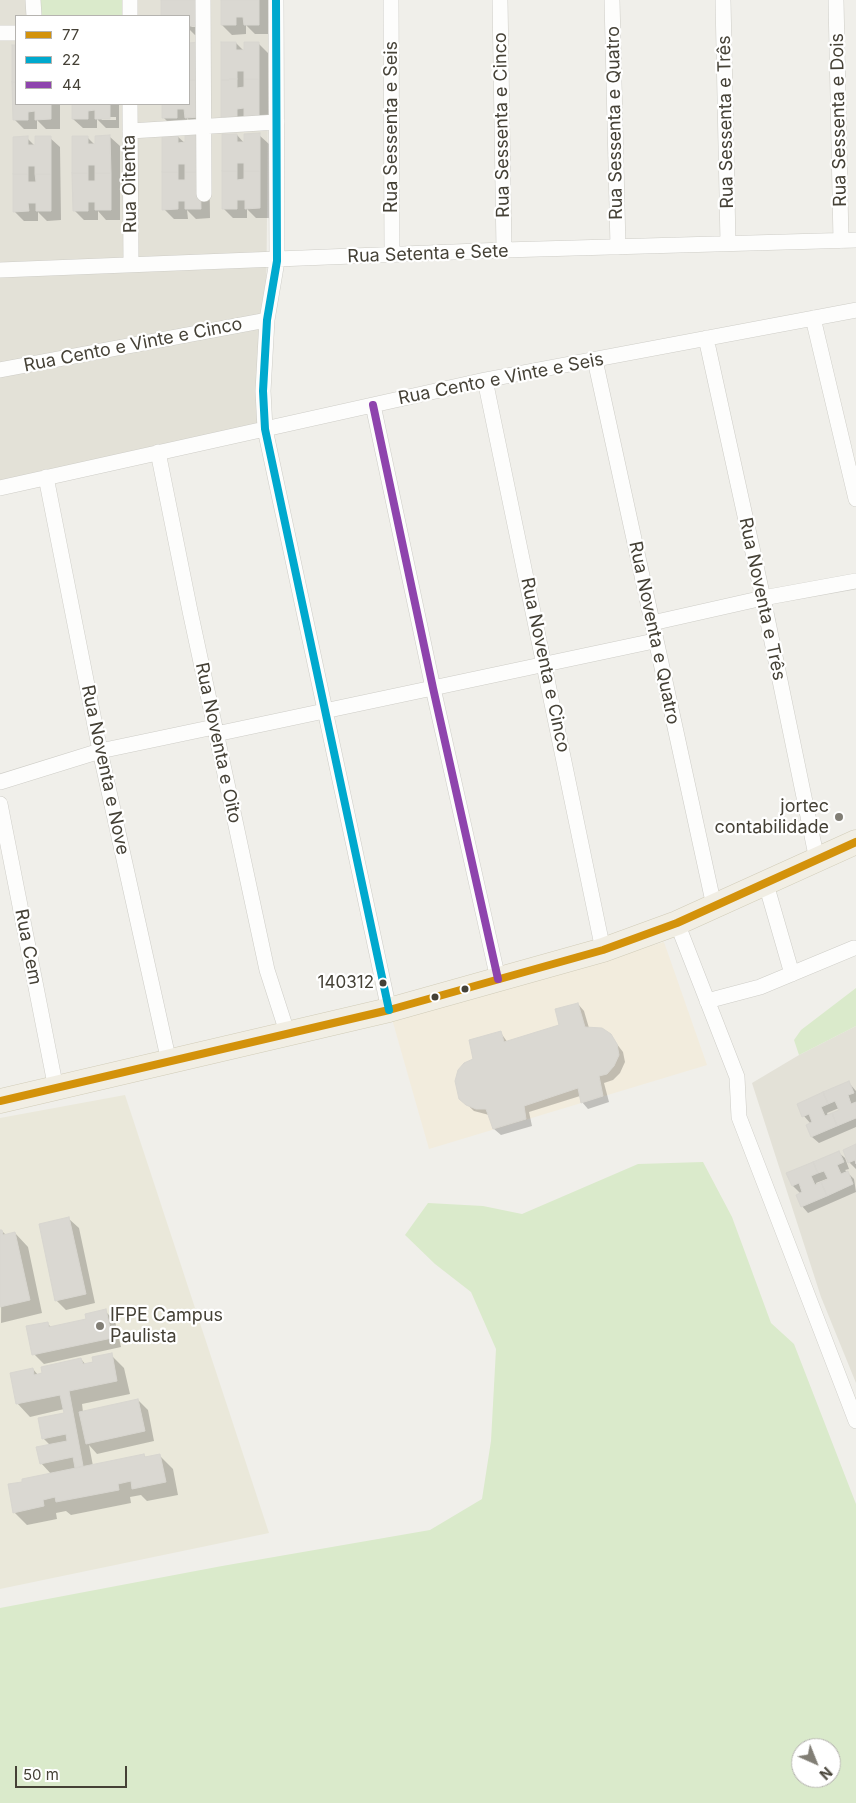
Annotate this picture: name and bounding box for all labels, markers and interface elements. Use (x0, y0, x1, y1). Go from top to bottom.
legend (15, 15, 190, 105)
text: 77 (62, 25, 79, 44)
street label: Rua Sessenta e Quatro (603, 26, 627, 220)
street label: Rua Sessenta e Cinco (490, 32, 514, 218)
street label: Rua Sessenta e Dois (827, 33, 851, 207)
street label: Rua Sessenta e Três (714, 35, 738, 209)
street label: Rua Sessenta e Seis (381, 41, 403, 213)
text: 22 (62, 50, 80, 69)
text: 44 (62, 75, 81, 94)
street label: Rua Oitenta (118, 135, 142, 233)
street label: Rua Setenta e Sete (347, 240, 509, 268)
street label: Rua Cento e Vinte e Cinco (22, 313, 244, 377)
street label: Rua Cento e Vinte e Seis (396, 348, 606, 410)
street label: Rua Noventa e Três (734, 516, 790, 682)
street label: Rua Noventa e Quatro (624, 539, 684, 727)
street label: Rua Noventa e Cinco (516, 576, 574, 754)
street label: Rua Noventa e Oito (190, 661, 246, 825)
street label: Rua Noventa e Nove (76, 683, 134, 857)
place label: jortec contabilidade (714, 796, 829, 839)
marker: jortec contabilidade (833, 811, 845, 823)
street label: Rua Cem (10, 907, 46, 987)
place label: 140312 (318, 973, 374, 993)
marker: 140312 (378, 978, 388, 988)
unlabelled marker (460, 984, 470, 994)
unlabelled marker (430, 992, 440, 1002)
place label: IFPE Campus Paulista (110, 1305, 223, 1348)
marker: IFPE Campus Paulista (94, 1320, 106, 1332)
north arrow (791, 1738, 841, 1788)
scale bar (18, 1756, 130, 1788)
text: N (816, 1764, 836, 1783)
text: 50 m (23, 1765, 59, 1784)

